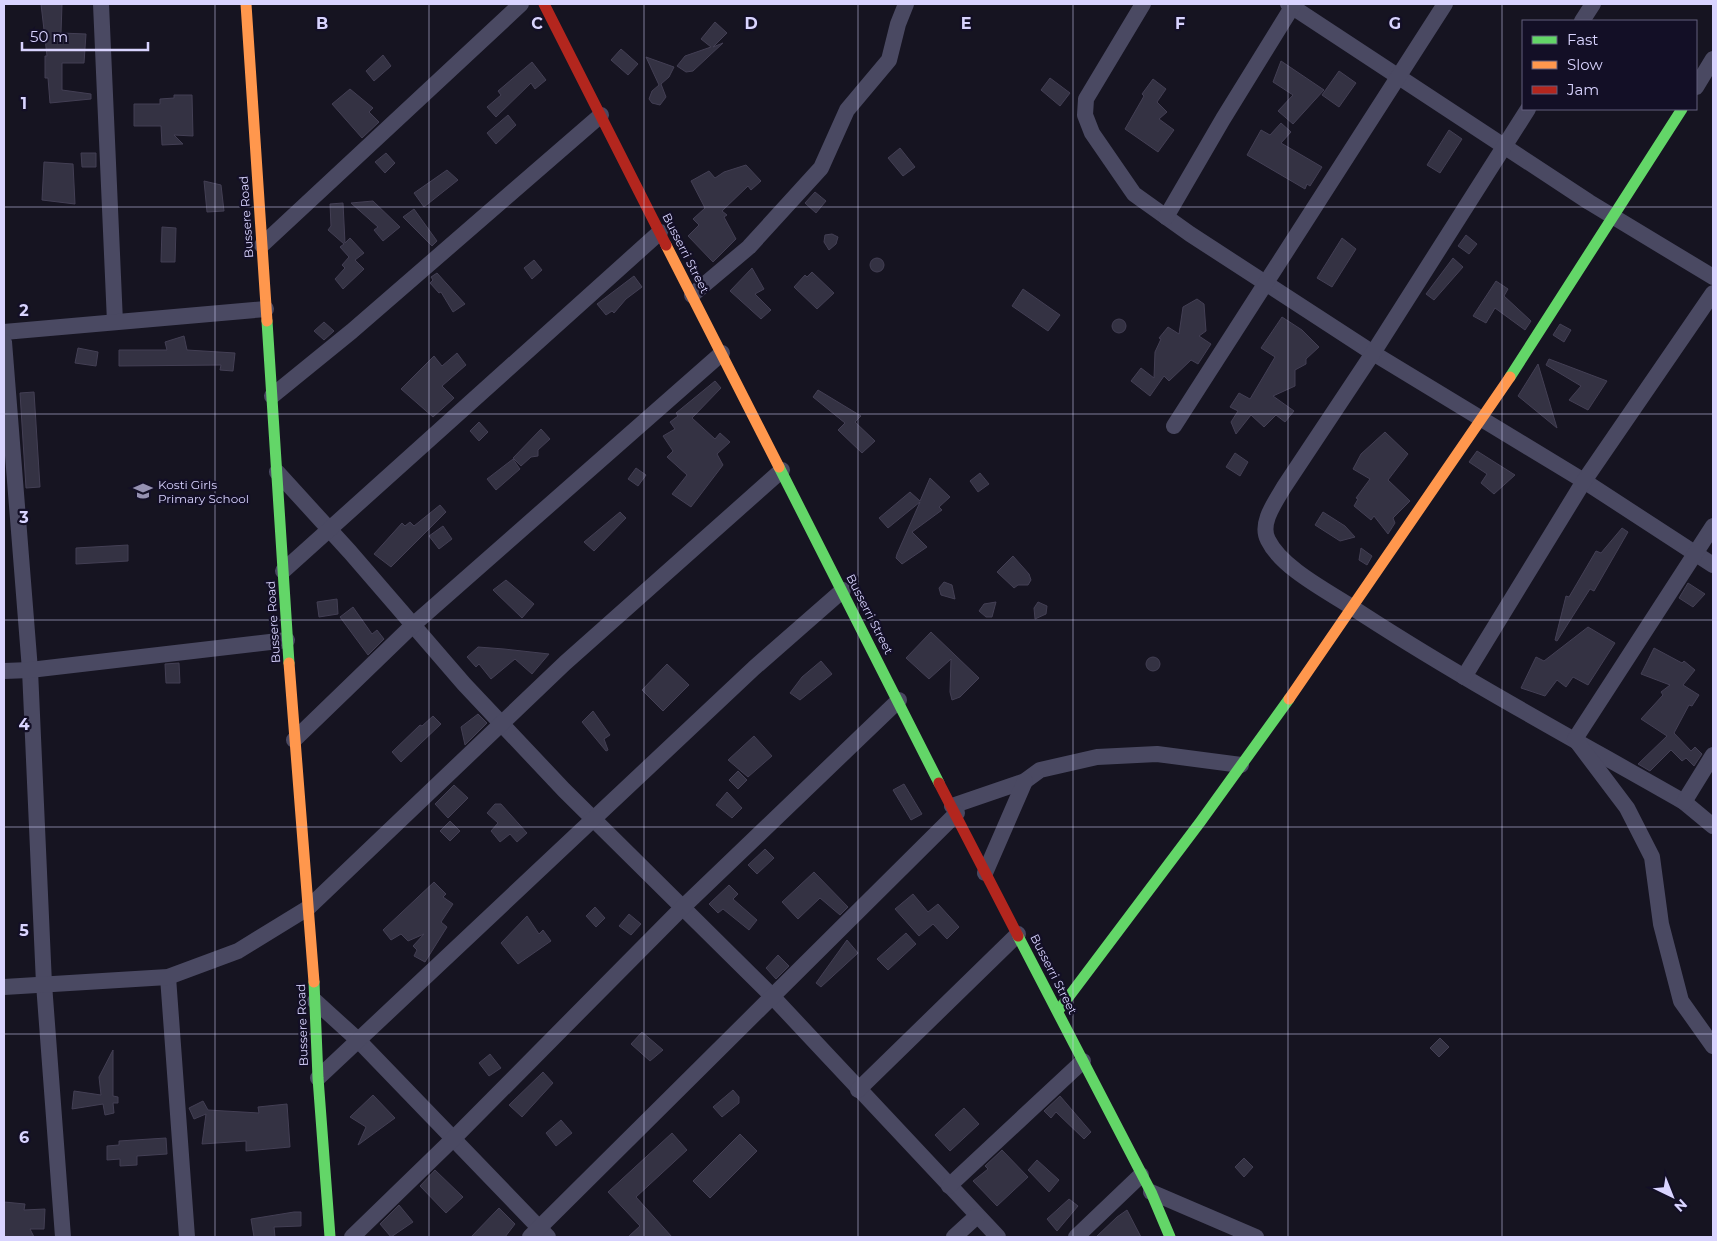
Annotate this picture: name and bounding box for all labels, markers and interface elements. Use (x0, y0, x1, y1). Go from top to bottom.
text: B (316, 14, 328, 33)
text: C (531, 14, 543, 33)
text: D (744, 14, 758, 33)
text: E (961, 14, 971, 33)
text: F (1175, 14, 1185, 33)
text: G (1389, 14, 1401, 33)
scale bar (22, 20, 149, 52)
legend (1522, 20, 1697, 110)
text: 50 m (30, 27, 68, 46)
text: Fast (1567, 30, 1598, 49)
text: Slow (1567, 55, 1603, 74)
text: Jam (1566, 80, 1599, 99)
text: 1 (21, 94, 27, 113)
street label: Bussere Road (236, 175, 256, 259)
street label: Busserri Street (659, 210, 713, 296)
text: 2 (19, 301, 29, 320)
place label: Kosti Girls Primary School (158, 477, 249, 506)
school or university icon: Kosti Girls Primary School (132, 480, 154, 502)
text: 3 (18, 508, 29, 527)
street label: Busserri Street (843, 571, 897, 657)
street label: Bussere Road (263, 580, 283, 664)
text: 4 (18, 715, 30, 734)
text: 5 (19, 921, 29, 940)
street label: Busserri Street (1027, 931, 1081, 1017)
street label: Bussere Road (293, 984, 311, 1066)
text: 6 (19, 1128, 29, 1147)
north arrow (1647, 1171, 1697, 1221)
text: N (1671, 1195, 1691, 1216)

